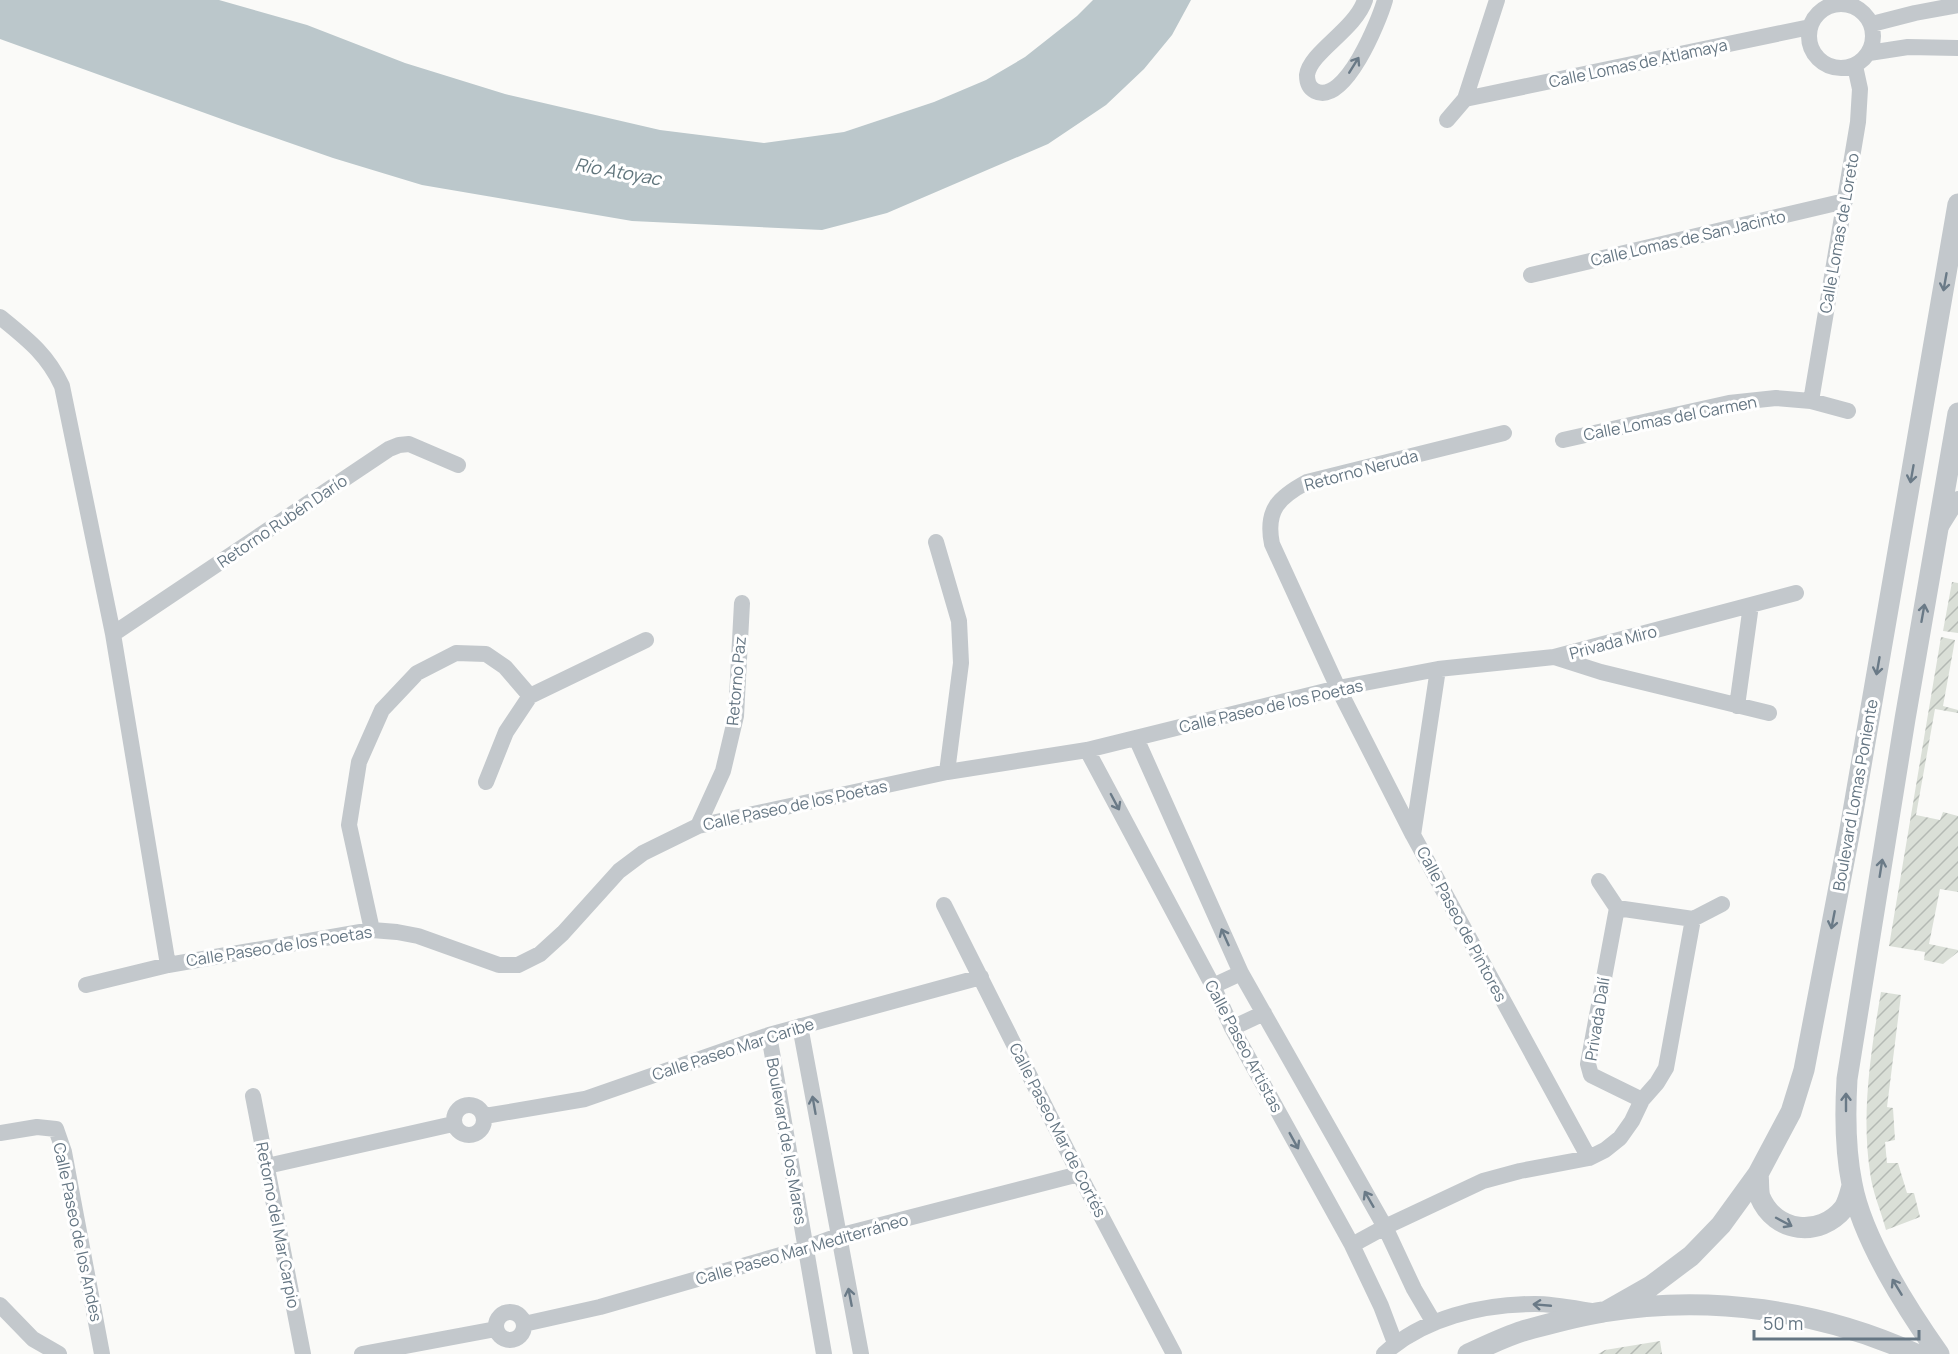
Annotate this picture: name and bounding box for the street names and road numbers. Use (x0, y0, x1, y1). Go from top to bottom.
street label: Calle Lomas de Atlamaya (1547, 33, 1729, 93)
street label: Calle Lomas de Loreto (1814, 151, 1864, 315)
street label: Calle Lomas de San Jacinto (1588, 205, 1788, 271)
street label: Calle Lomas del Carmen (1581, 390, 1759, 446)
street label: Retorno Neruda (1302, 444, 1420, 496)
street label: Retorno Rubén Darío (213, 469, 351, 573)
street label: Privada Miro (1567, 620, 1659, 664)
street label: Retorno Paz (721, 635, 751, 727)
street label: Calle Paseo de los Poetas (1177, 674, 1365, 738)
street label: Boulevard Lomas Poniente (1827, 697, 1883, 893)
street label: Calle Paseo de los Poetas (701, 775, 889, 835)
street label: Calle Paseo de Pintores (1412, 843, 1512, 1005)
street label: Calle Paseo de los Poetas (185, 920, 373, 972)
street label: Privada Dalí (1580, 975, 1615, 1062)
street label: Calle Paseo Artistas (1200, 976, 1288, 1116)
street label: Calle Paseo Mar Caribe (649, 1012, 817, 1086)
street label: Calle Paseo Mar de Cortés (1004, 1039, 1112, 1221)
street label: Boulevard de los Mares (762, 1056, 812, 1226)
street label: Calle Paseo de los Andes (48, 1140, 108, 1324)
street label: Retorno del Mar Carpio (251, 1140, 305, 1310)
street label: Calle Paseo Mar Mediterráneo (693, 1208, 911, 1290)

